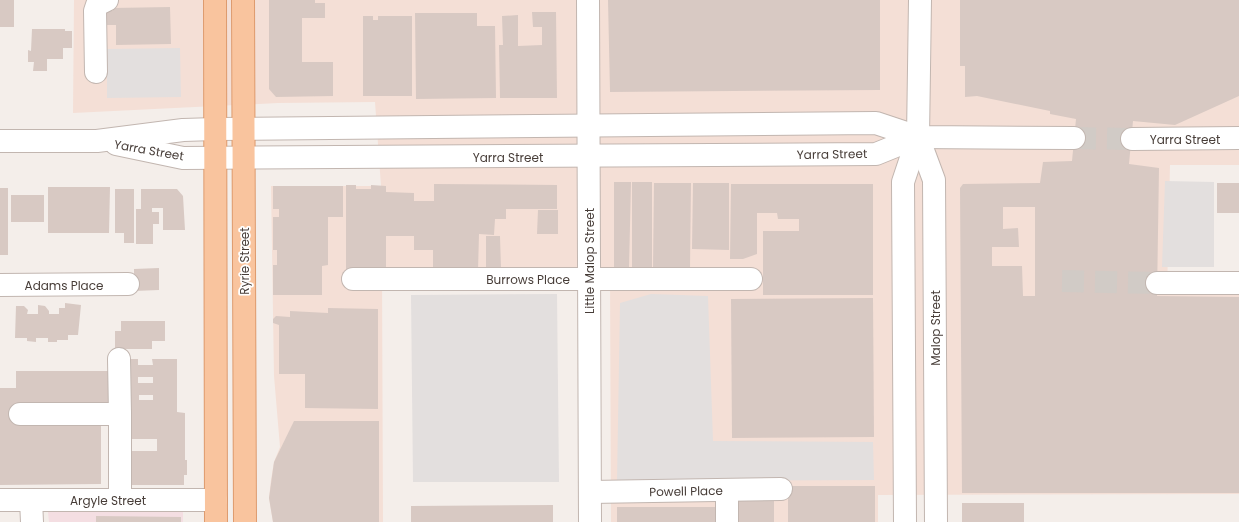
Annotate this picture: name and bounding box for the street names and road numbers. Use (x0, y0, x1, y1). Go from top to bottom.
street label: Yarra Street (1150, 131, 1220, 148)
street label: Yarra Street (113, 136, 185, 164)
street label: Yarra Street (797, 145, 867, 163)
street label: Yarra Street (473, 149, 543, 166)
street label: Little Malop Street (581, 208, 598, 314)
street label: Ryrie Street (236, 227, 253, 295)
street label: Burrows Place (486, 271, 570, 288)
street label: Adams Place (25, 277, 103, 294)
street label: Malop Street (927, 290, 944, 366)
street label: Powell Place (649, 482, 723, 500)
street label: Argyle Street (70, 492, 146, 509)

